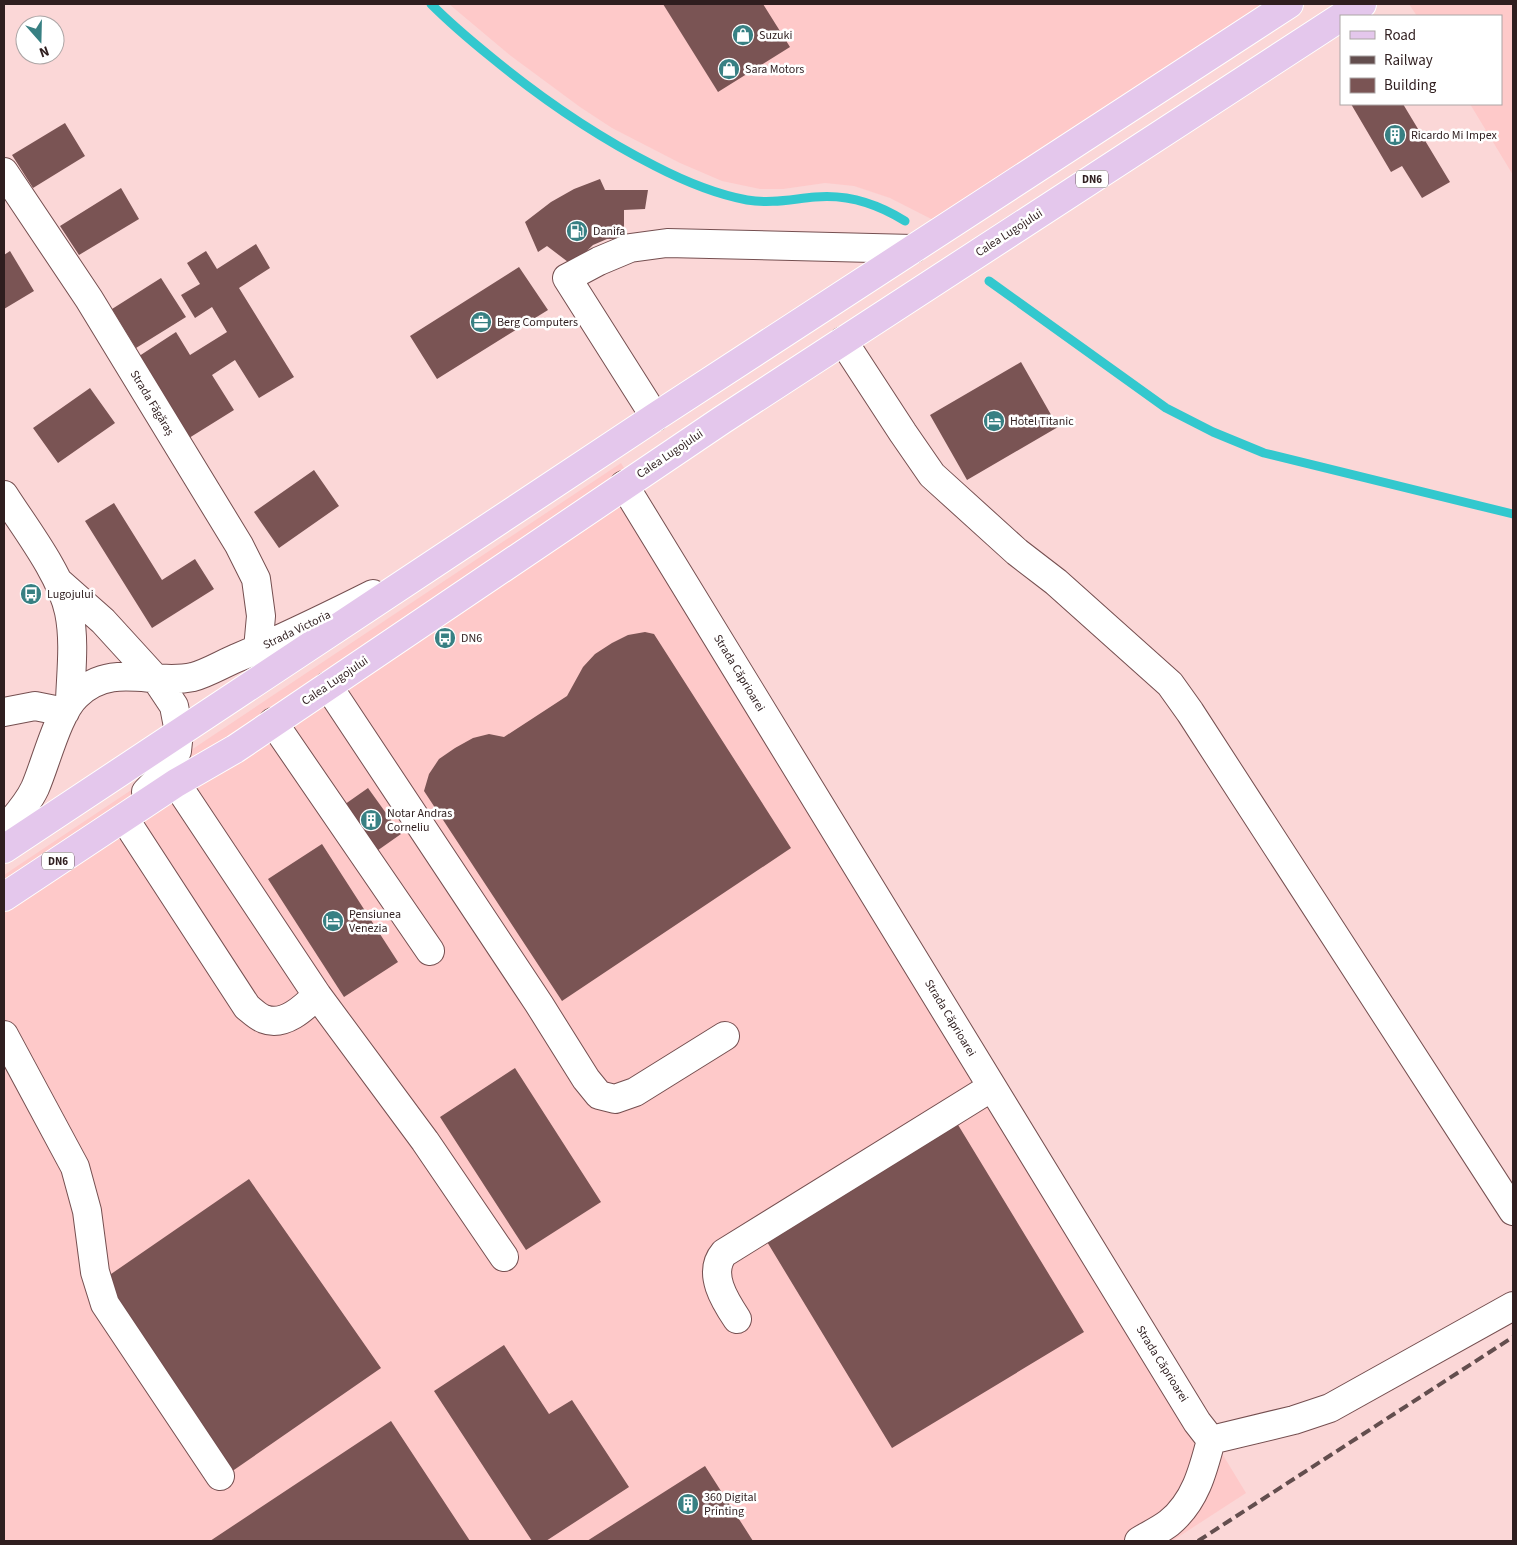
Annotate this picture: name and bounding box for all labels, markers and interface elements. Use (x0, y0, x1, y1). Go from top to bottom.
north arrow (15, 15, 65, 65)
legend (1340, 15, 1502, 105)
shop icon: Suzuki (731, 23, 755, 47)
text: Road (1384, 25, 1416, 46)
place label: Suzuki (759, 27, 792, 44)
text: N (36, 40, 52, 62)
text: Railway (1384, 50, 1433, 71)
shop icon: Sara Motors (717, 57, 741, 81)
place label: Sara Motors (745, 61, 804, 78)
text: Building (1384, 75, 1437, 96)
building icon: Ricardo Mi Impex (1383, 123, 1407, 147)
place label: Ricardo Mi Impex (1411, 127, 1497, 144)
road number: DN6 (1076, 170, 1108, 188)
street label: Calea Lugojului (972, 205, 1046, 261)
fuel station icon: Danifa (565, 219, 589, 243)
place label: Danifa (593, 223, 625, 240)
office icon: Berg Computers (469, 310, 493, 334)
place label: Berg Computers (497, 314, 578, 331)
street label: Strada Făgăraș (126, 367, 178, 439)
hotel icon: Hotel Titanic (982, 409, 1006, 433)
place label: Hotel Titanic (1010, 413, 1074, 430)
street label: Calea Lugojului (633, 425, 707, 483)
bus stop icon: Lugojului (19, 582, 43, 606)
place label: Lugojului (47, 586, 94, 603)
street label: Strada Victoria (260, 606, 334, 654)
bus stop icon: DN6 (433, 626, 457, 650)
place label: DN6 (461, 630, 482, 647)
street label: Strada Căprioarei (709, 631, 769, 715)
street label: Calea Lugojului (298, 652, 372, 710)
place label: Notar Andras Corneliu (387, 805, 452, 836)
building icon: Notar Andras Corneliu (359, 808, 383, 832)
road number: DN6 (42, 852, 74, 869)
place label: Pensiunea Venezia (349, 906, 401, 937)
hotel icon: Pensiunea Venezia (321, 909, 345, 933)
street label: Strada Căprioarei (920, 976, 980, 1060)
street label: Strada Căprioarei (1132, 1323, 1192, 1406)
place label: 360 Digital Printing (704, 1489, 757, 1520)
building icon: 360 Digital Printing (676, 1492, 700, 1516)

